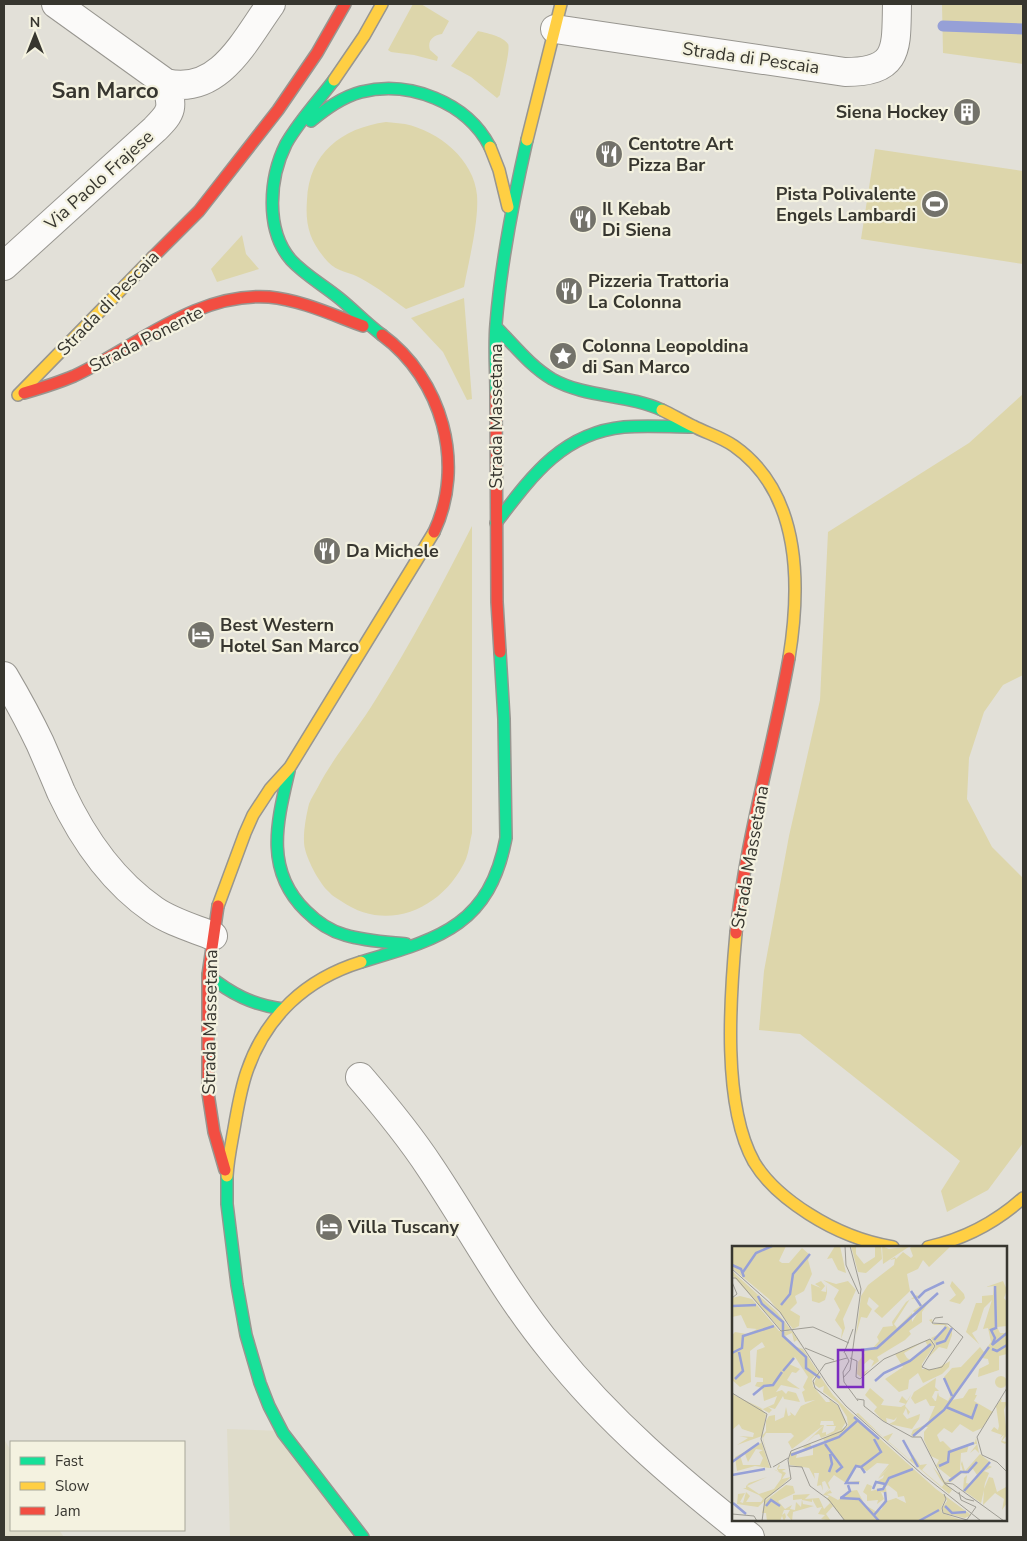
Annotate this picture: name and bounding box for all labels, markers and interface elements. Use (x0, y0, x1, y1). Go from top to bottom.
north arrow (10, 10, 60, 60)
text: N (30, 13, 40, 32)
street label: Strada di Pescaia (681, 37, 821, 79)
district label: San Marco (51, 76, 159, 106)
building icon: Siena Hockey (952, 97, 982, 127)
place label: Siena Hockey (836, 100, 949, 124)
street label: Via Paolo Frajese (39, 125, 159, 236)
place label: Centotre Art Pizza Bar (628, 132, 733, 177)
restaurant icon: Centotre Art Pizza Bar (594, 139, 624, 169)
place label: Pista Polivalente Engels Lambardi (776, 182, 916, 227)
sports icon: Pista Polivalente Engels Lambardi (920, 189, 950, 219)
place label: Il Kebab Di Siena (602, 197, 671, 242)
restaurant icon: Il Kebab Di Siena (568, 204, 598, 234)
street label: Strada di Pescaia (51, 245, 165, 361)
place label: Pizzeria Trattoria La Colonna (588, 269, 729, 314)
restaurant icon: Pizzeria Trattoria La Colonna (554, 276, 584, 306)
street label: Strada Ponente (85, 300, 207, 378)
place label: Colonna Leopoldina di San Marco (582, 334, 748, 379)
place icon: Colonna Leopoldina di San Marco (548, 341, 578, 371)
street label: Strada Massetana (484, 343, 508, 489)
restaurant icon: Da Michele (312, 536, 342, 566)
place label: Da Michele (346, 539, 439, 563)
place label: Best Western Hotel San Marco (220, 613, 359, 658)
hotel icon: Best Western Hotel San Marco (186, 620, 216, 650)
street label: Strada Massetana (726, 783, 774, 931)
street label: Strada Massetana (197, 949, 223, 1095)
hotel icon: Villa Tuscany (314, 1212, 344, 1242)
place label: Villa Tuscany (347, 1215, 459, 1239)
inset map (732, 1246, 1007, 1521)
legend (10, 1441, 185, 1531)
text: Fast (55, 1451, 84, 1471)
text: Slow (55, 1476, 90, 1496)
text: Jam (54, 1501, 81, 1521)

